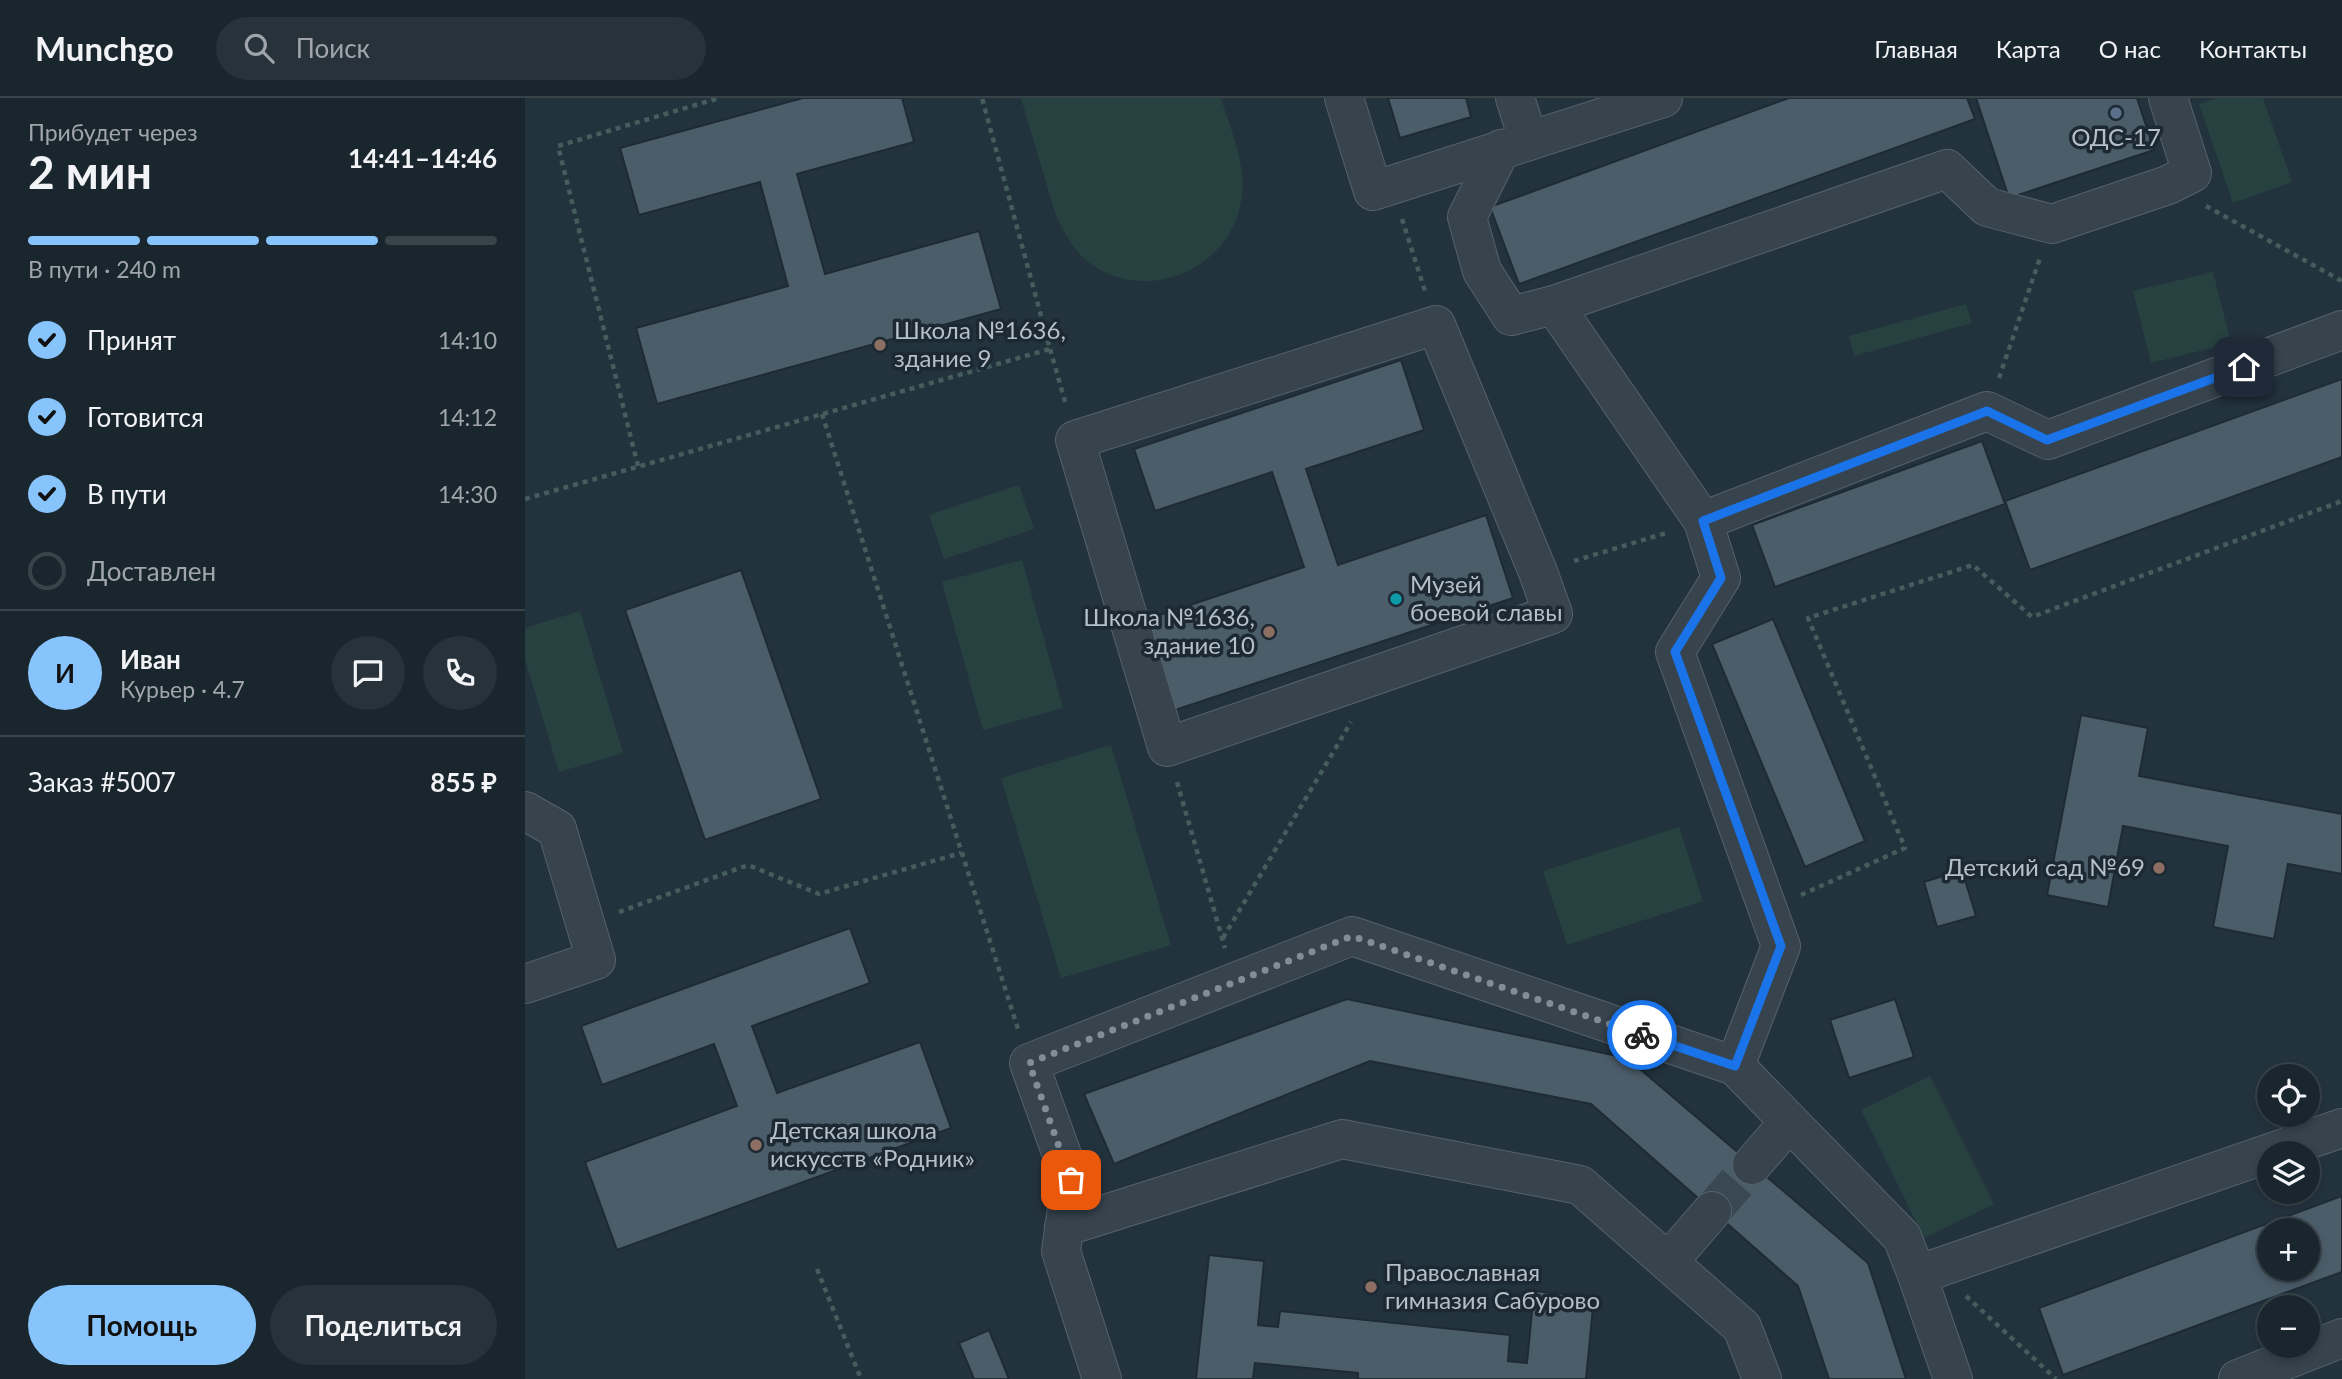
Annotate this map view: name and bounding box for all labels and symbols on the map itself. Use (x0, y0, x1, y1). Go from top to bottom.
marker: ОДС-17 (2108, 105, 2124, 121)
place label: ОДС-17 (2071, 122, 2161, 151)
place label: Школа №1636, здание 9 (894, 315, 1066, 372)
marker: Школа №1636, здание 9 (872, 337, 888, 353)
pin (2214, 337, 2274, 397)
place label: Музей боевой славы (1410, 569, 1562, 626)
marker: Музей боевой славы (1388, 591, 1404, 607)
place label: Школа №1636, здание 10 (1083, 602, 1255, 659)
marker: Школа №1636, здание 10 (1261, 624, 1277, 640)
place label: Детский сад №69 (1945, 852, 2145, 881)
marker: Детский сад №69 (2151, 860, 2167, 876)
courier (1607, 1000, 1677, 1070)
place label: Детская школа искусств «Родник» (770, 1115, 975, 1172)
marker: Детская школа искусств «Родник» (748, 1137, 764, 1153)
pin (1041, 1150, 1101, 1210)
place label: Православная гимназия Сабурово (1385, 1257, 1600, 1314)
marker: Православная гимназия Сабурово (1363, 1279, 1379, 1295)

